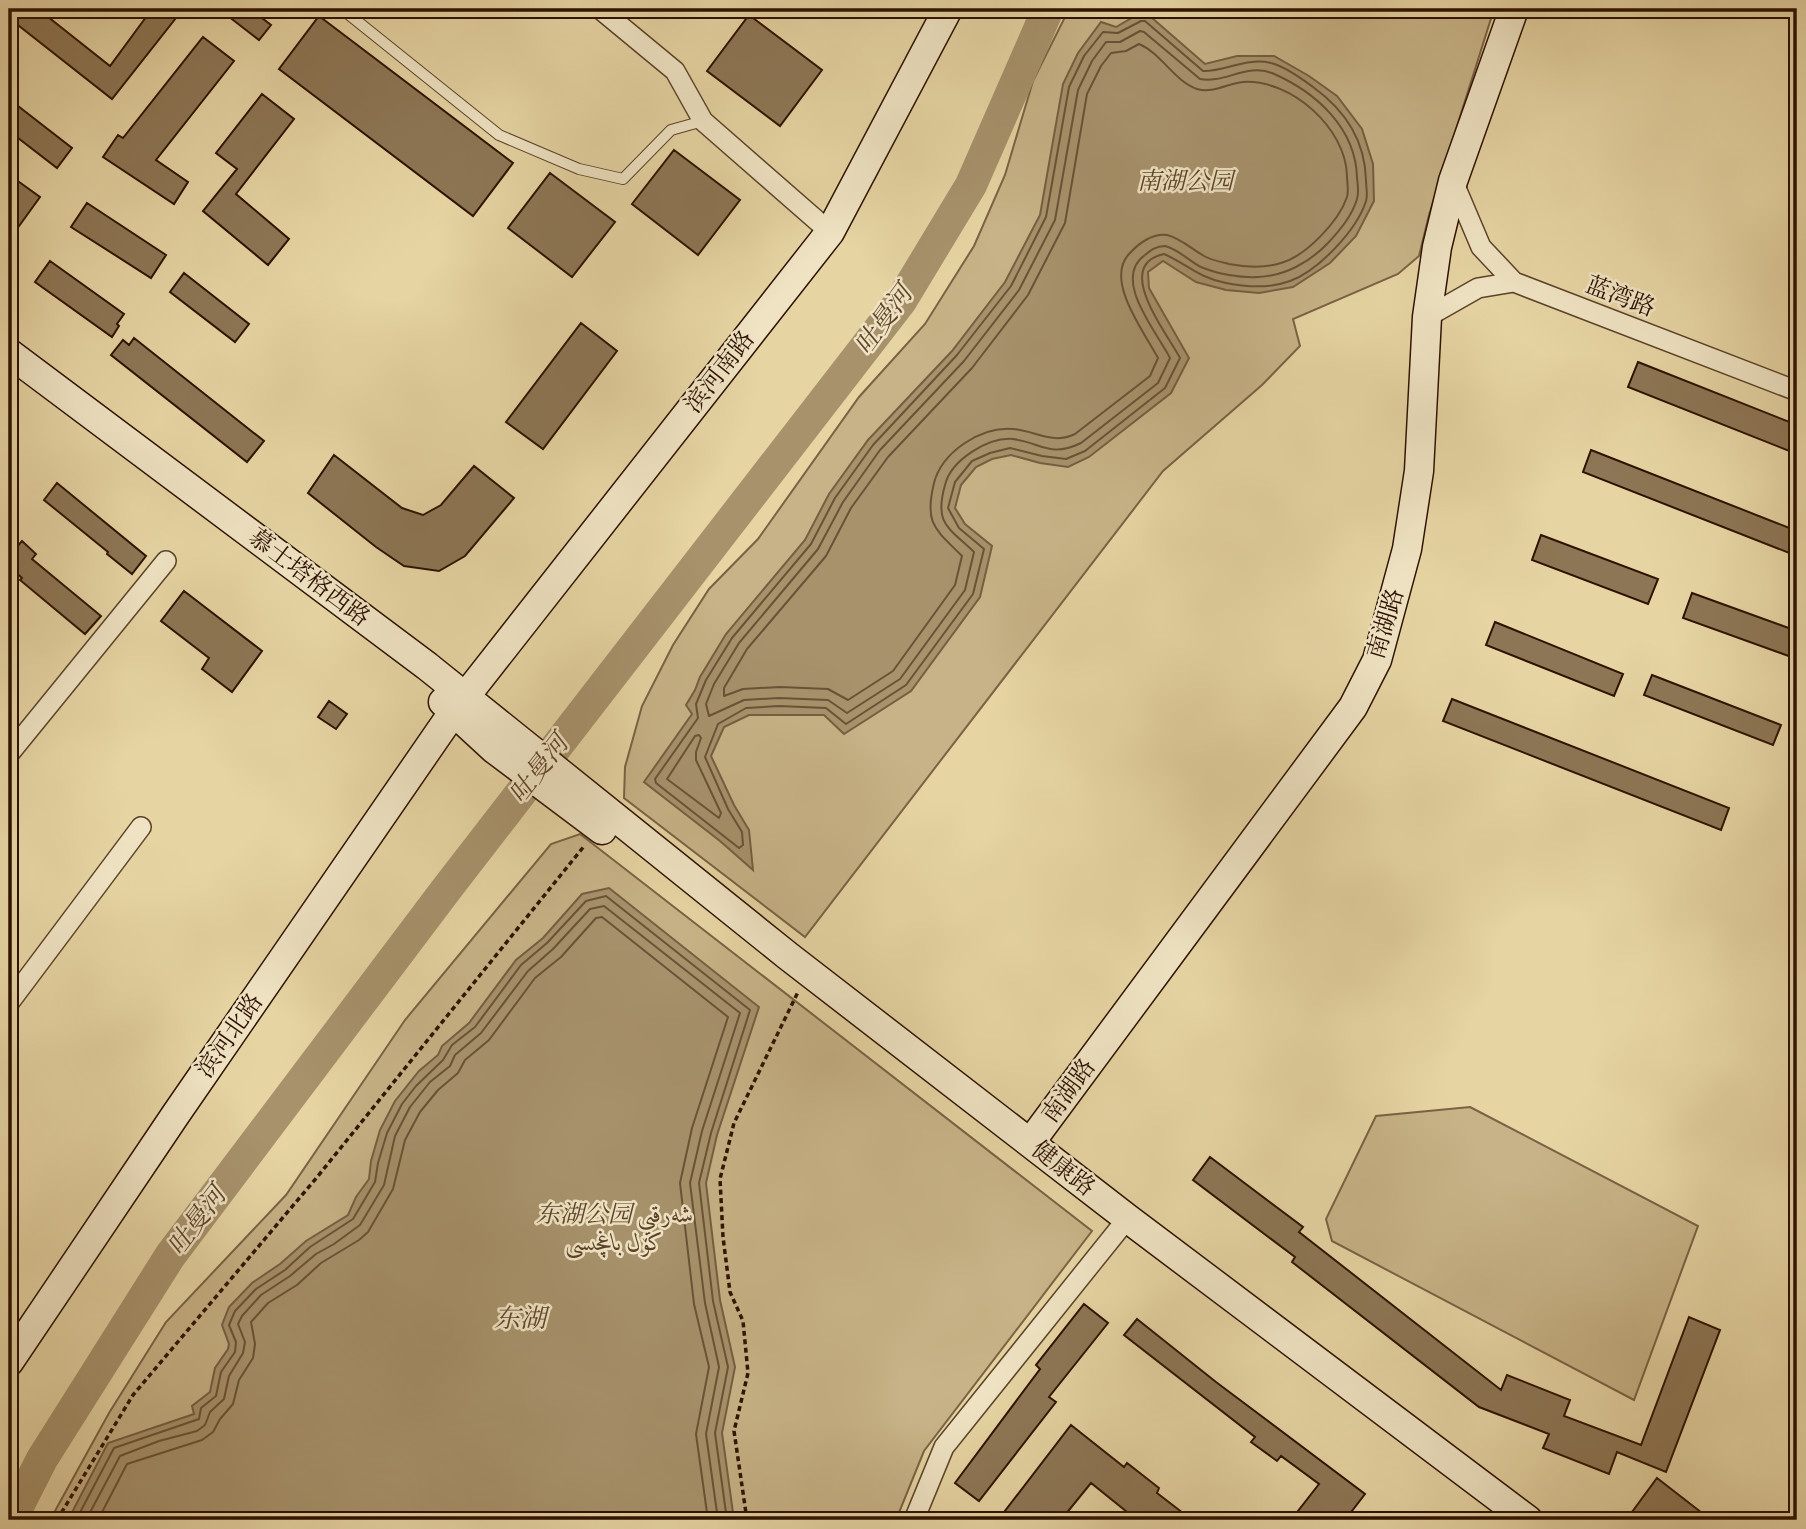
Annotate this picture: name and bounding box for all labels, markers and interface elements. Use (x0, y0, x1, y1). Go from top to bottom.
park label: 南湖公园 (1137, 167, 1237, 197)
street label: 蓝湾路 (1581, 270, 1659, 324)
water label: 吐曼河 (848, 276, 922, 361)
street label: 滨河南路 (679, 325, 761, 419)
street label: 慕士塔格西路 (242, 523, 376, 633)
street label: 南湖路 (1361, 585, 1411, 663)
water label: 吐曼河 (502, 725, 578, 810)
street label: 滨河北路 (190, 988, 270, 1084)
street label: 南湖路 (1036, 1053, 1102, 1129)
street label: 健康路 (1025, 1135, 1101, 1203)
water label: 吐曼河 (161, 1177, 236, 1262)
park label: 东湖公园 شەرقىي كۆل باغچىسى (536, 1200, 694, 1259)
water label: 东湖 (494, 1303, 550, 1335)

